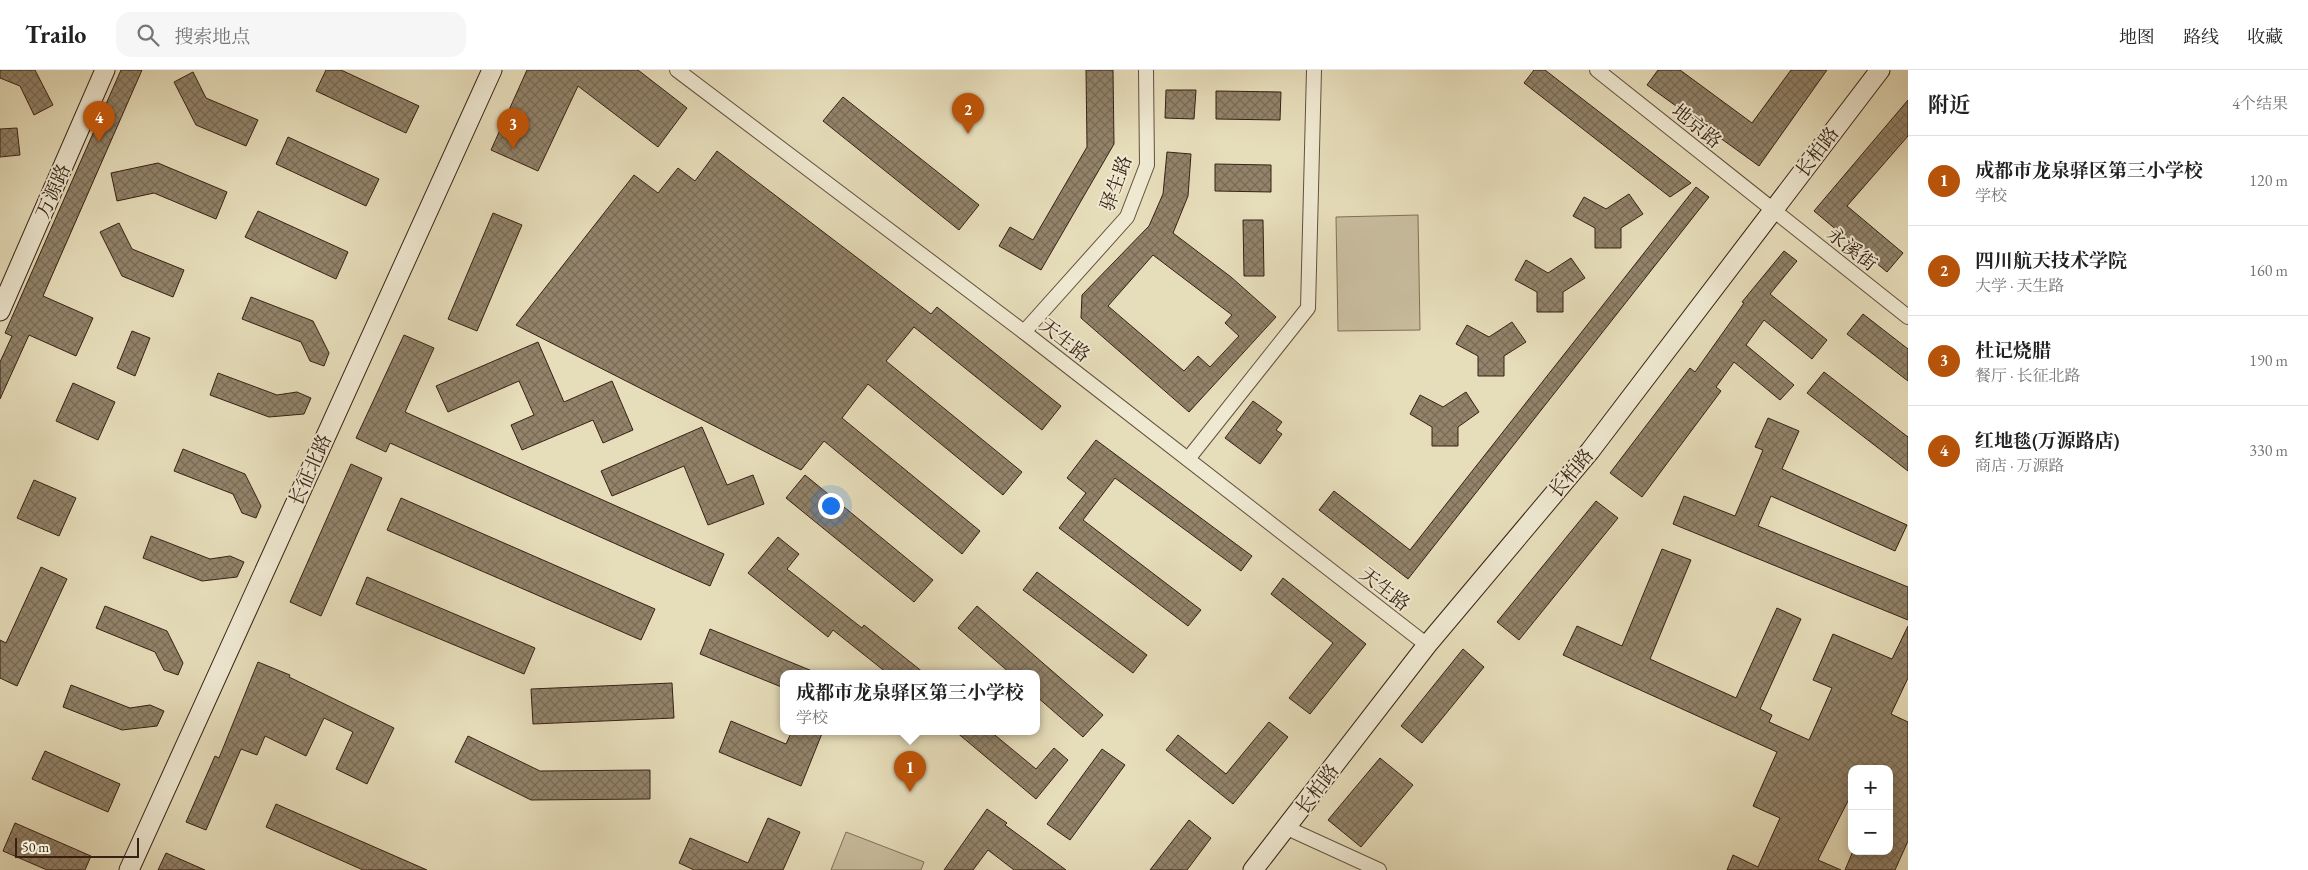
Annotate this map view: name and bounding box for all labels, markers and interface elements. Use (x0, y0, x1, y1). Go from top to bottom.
search box (116, 12, 466, 57)
text: Trailo (25, 19, 86, 50)
icon: search (134, 21, 162, 49)
text: 搜索地点 (174, 24, 250, 49)
text: 地图 (2119, 25, 2155, 48)
text: 路线 (2183, 25, 2219, 48)
text: 收藏 (2247, 25, 2283, 48)
text: 附近 (1928, 91, 1970, 118)
pin: 2 (952, 93, 984, 134)
text: 4个结果 (2232, 93, 2288, 114)
street label: 地京路 (1667, 98, 1727, 154)
pin: 4 (83, 101, 115, 142)
pin: 3 (497, 108, 529, 149)
street label: 长柏路 (1790, 122, 1844, 182)
street label: 驿生路 (1095, 152, 1137, 214)
text: 成都市龙泉驿区第三小学校 (1975, 158, 2203, 183)
street label: 万源路 (30, 160, 76, 222)
text: 1 (1940, 170, 1948, 191)
text: 120 m (2249, 170, 2288, 191)
text: 学校 (1975, 185, 2007, 206)
street label: 永溪街 (1822, 222, 1882, 276)
text: 四川航天技术学院 (1975, 248, 2127, 273)
text: 2 (1940, 260, 1948, 281)
text: 160 m (2249, 260, 2288, 281)
text: 大学 · 天生路 (1975, 275, 2065, 296)
street label: 天生路 (1035, 313, 1095, 367)
text: 杜记烧腊 (1975, 338, 2051, 363)
text: 3 (1940, 350, 1948, 371)
text: 190 m (2249, 350, 2288, 371)
text: 餐厅 · 长征北路 (1975, 365, 2081, 386)
text: 红地毯(万源路店) (1975, 428, 2120, 453)
street label: 长征北路 (283, 430, 337, 510)
text: 4 (1940, 440, 1948, 461)
text: 330 m (2249, 440, 2288, 461)
street label: 长柏路 (1543, 443, 1599, 503)
text: 商店 · 万源路 (1975, 455, 2065, 476)
your location (818, 493, 844, 519)
street label: 天生路 (1355, 562, 1415, 616)
popup (780, 670, 1040, 735)
text: 成都市龙泉驿区第三小学校 (796, 680, 1024, 705)
text: 学校 (796, 707, 828, 728)
pin: 1 (894, 751, 926, 792)
street label: 长柏路 (1290, 759, 1344, 819)
map controls (1848, 765, 1893, 855)
button: + (1848, 765, 1893, 810)
button: − (1848, 810, 1893, 855)
scale bar (15, 835, 139, 858)
text: 50 m (22, 838, 49, 856)

